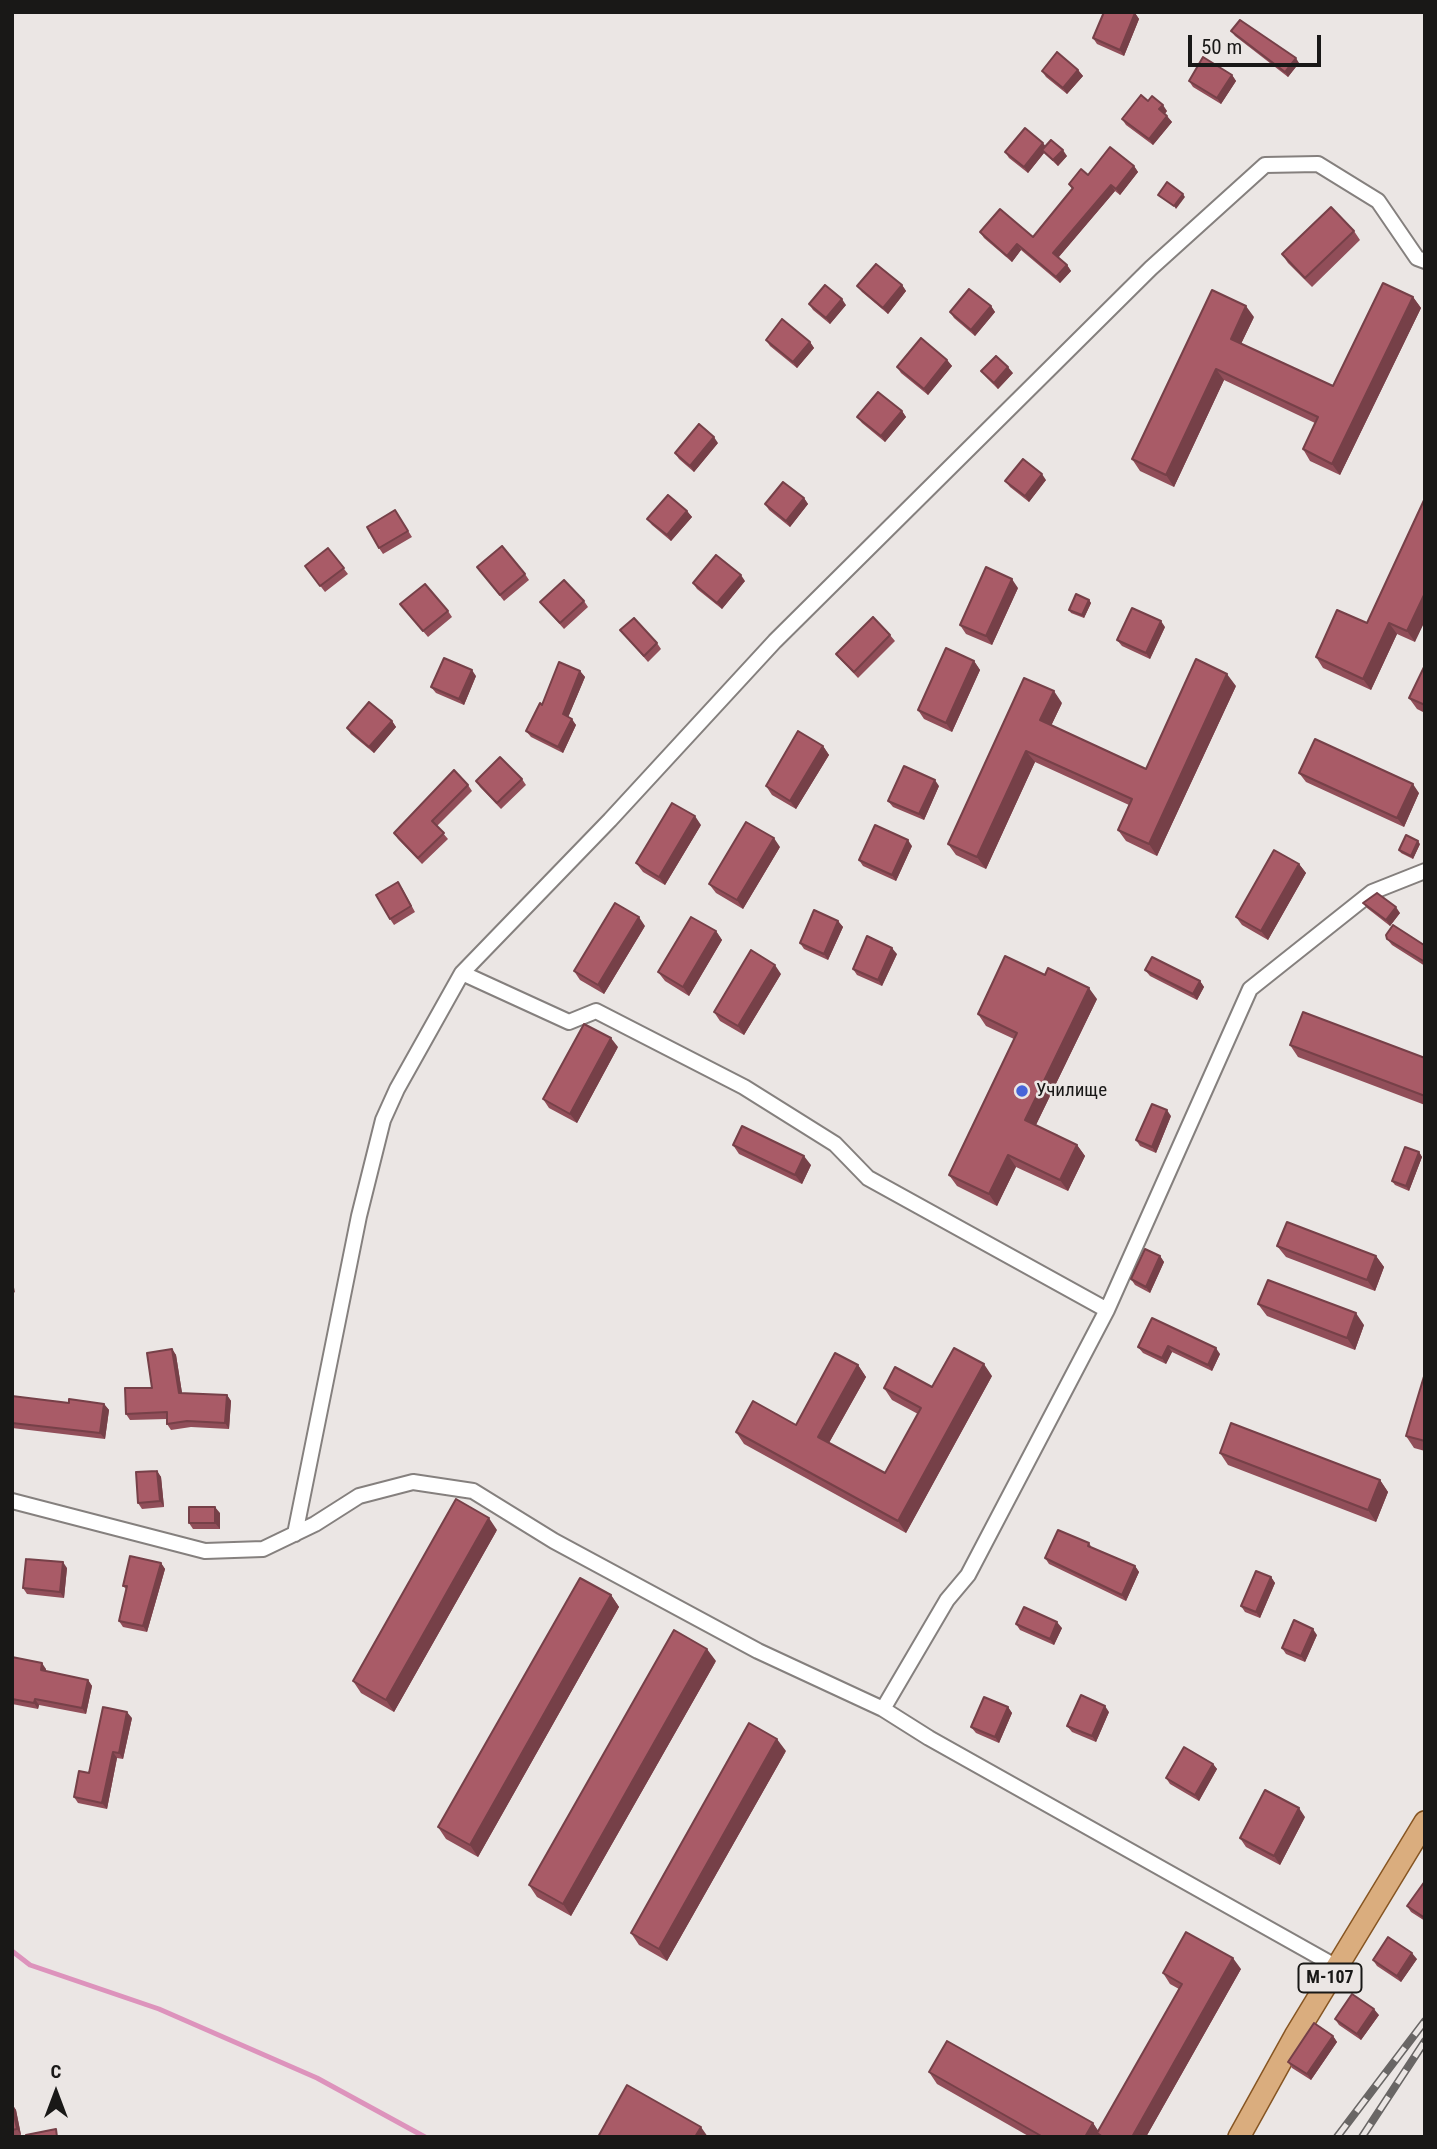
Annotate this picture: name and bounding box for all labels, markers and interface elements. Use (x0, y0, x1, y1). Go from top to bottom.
scale bar (1192, 21, 1325, 65)
text: 50 m (1201, 35, 1242, 59)
place label: Училище (1036, 1080, 1107, 1102)
marker: Училище (1014, 1083, 1030, 1099)
road number: М-107 (1298, 1964, 1362, 1992)
north arrow (21, 2058, 91, 2128)
text: С (51, 2060, 61, 2083)

